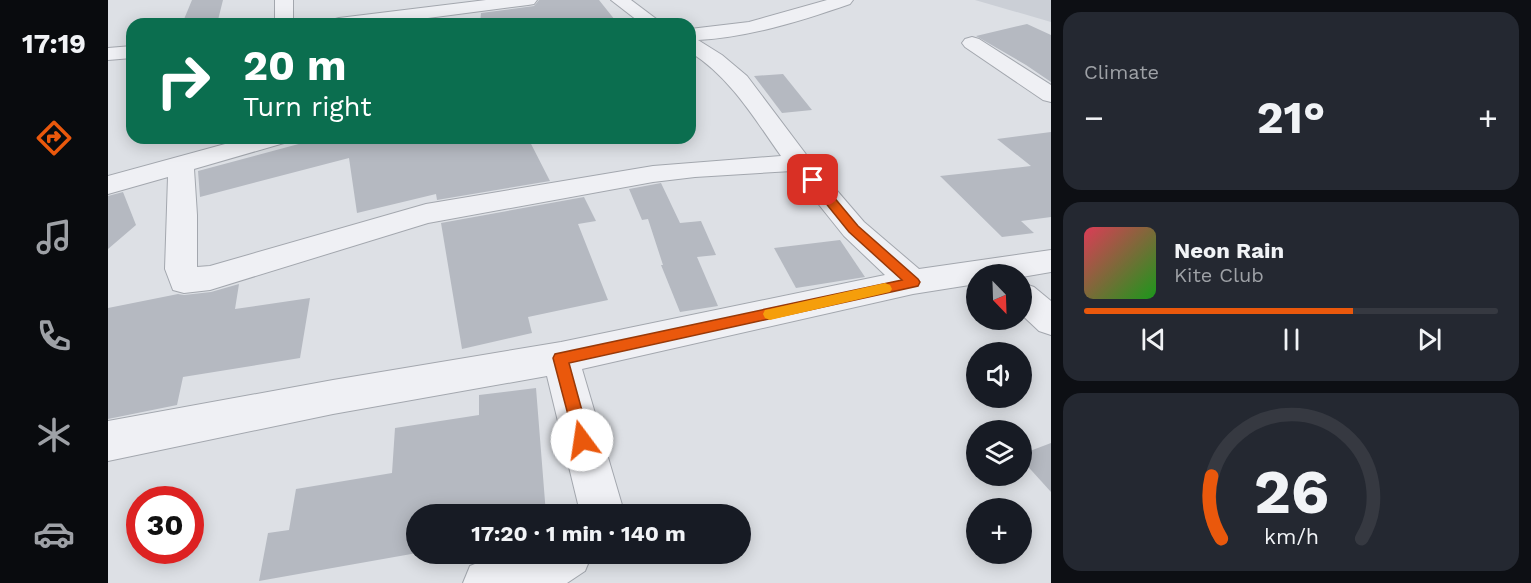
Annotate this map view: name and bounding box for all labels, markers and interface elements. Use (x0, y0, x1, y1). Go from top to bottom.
text: 17:19 (22, 28, 86, 60)
text: 20 m (243, 41, 347, 90)
icon: right (144, 42, 222, 120)
text: Climate (1084, 60, 1159, 84)
text: Turn right (243, 91, 372, 123)
text: 21° (1257, 91, 1325, 144)
text: − (1084, 98, 1104, 137)
text: + (1478, 98, 1498, 137)
icon: directions (33, 117, 75, 159)
pin (787, 154, 838, 205)
icon: arrive (796, 163, 829, 196)
icon: music (33, 216, 75, 258)
text: Neon Rain (1174, 238, 1284, 263)
text: Kite Club (1174, 263, 1264, 287)
north arrow (966, 264, 1032, 330)
map controls (966, 264, 1032, 564)
icon: phone (33, 315, 75, 357)
icon: previous (1137, 323, 1170, 356)
icon: pause (1275, 323, 1308, 356)
icon: next (1413, 323, 1446, 356)
button: sound (966, 342, 1032, 408)
position arrow (550, 408, 614, 472)
icon: climate (33, 414, 75, 456)
button: layers (966, 420, 1032, 486)
text: 26 (1253, 455, 1329, 528)
speed limit sign: 30 (126, 486, 204, 564)
button: + (966, 498, 1032, 564)
icon: car (33, 513, 75, 555)
text: 17:20 · 1 min · 140 m (471, 521, 686, 546)
text: km/h (1263, 524, 1319, 549)

